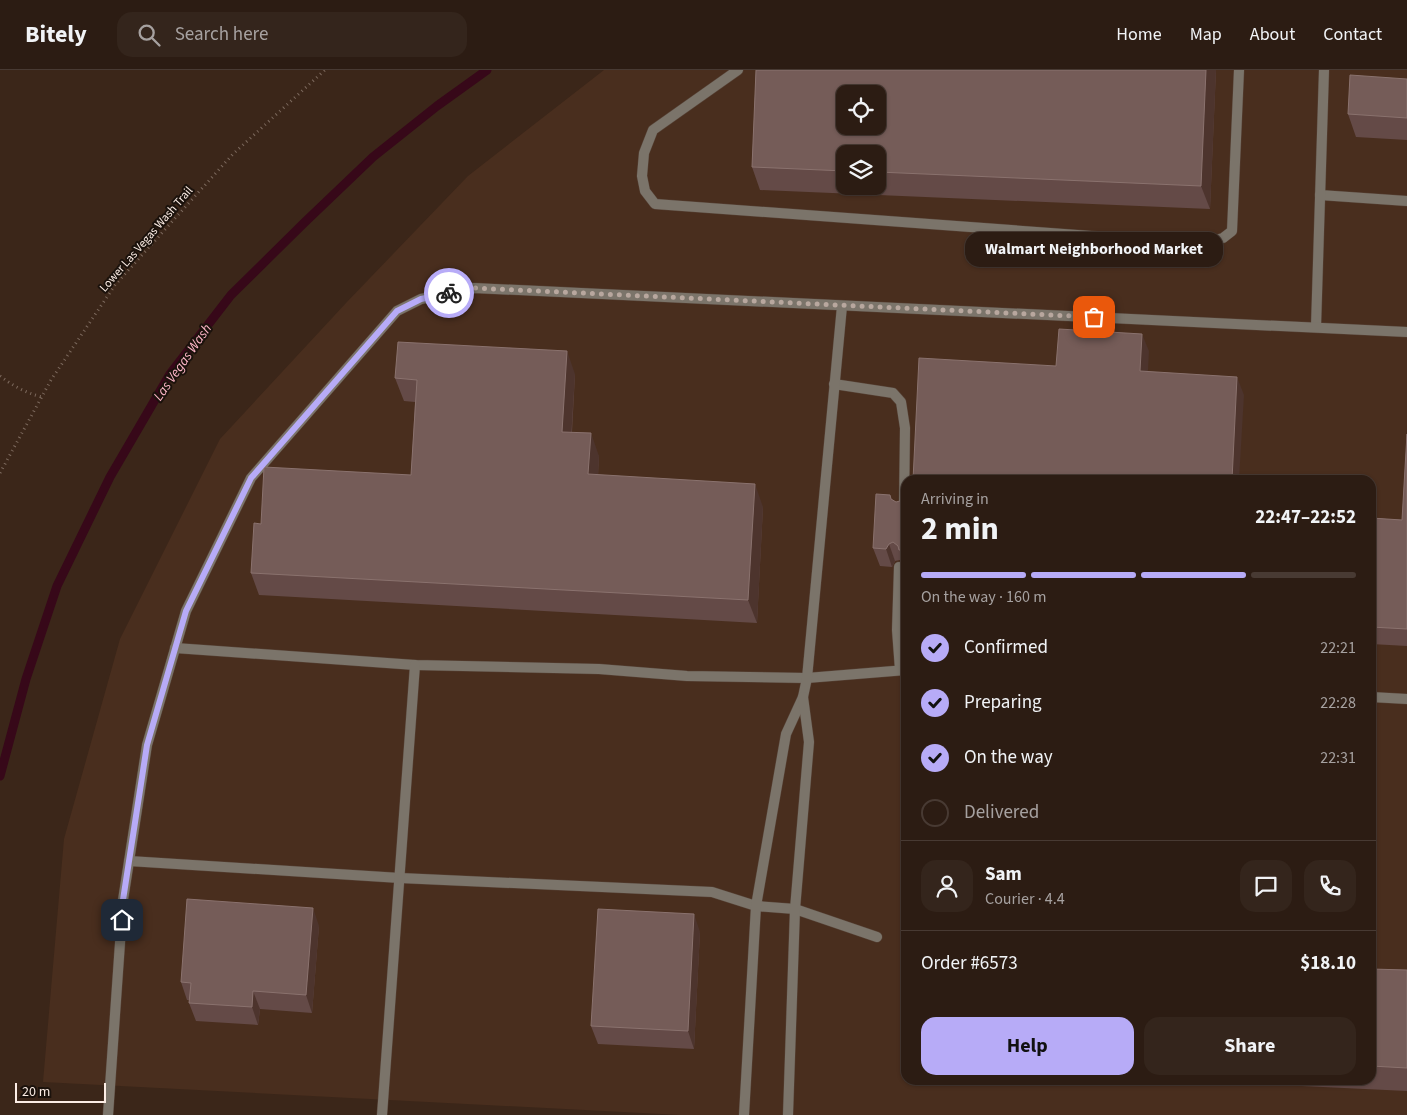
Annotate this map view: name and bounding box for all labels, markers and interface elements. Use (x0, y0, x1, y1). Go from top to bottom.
search box (117, 12, 467, 57)
text: Bitely (25, 17, 87, 52)
icon: search (135, 21, 163, 49)
text: Search here (175, 21, 268, 48)
text: Home (1116, 22, 1162, 47)
text: Map (1190, 22, 1222, 47)
text: About (1250, 22, 1295, 47)
text: Contact (1323, 22, 1382, 47)
map controls (836, 85, 886, 195)
button: locate (836, 85, 886, 135)
button: layers (836, 145, 886, 195)
street label: Lower Las Vegas Wash Trail (96, 183, 197, 296)
callout: Walmart Neighborhood Market (965, 232, 1223, 267)
text: Walmart Neighborhood Market (985, 238, 1203, 260)
courier (424, 268, 474, 318)
icon: bike (435, 279, 463, 307)
pin (1073, 296, 1115, 338)
icon: bag (1080, 303, 1108, 331)
water label: Las Vegas Wash (149, 320, 217, 405)
text: Arriving in (921, 488, 989, 510)
text: 22:47–22:52 (1255, 504, 1356, 531)
text: 2 min (921, 506, 999, 552)
text: On the way · 160 m (921, 586, 1046, 608)
icon: check (921, 634, 949, 662)
text: Confirmed (964, 634, 1048, 661)
text: 22:21 (1320, 637, 1356, 659)
icon: check (921, 689, 949, 717)
text: Preparing (964, 689, 1042, 716)
text: 22:28 (1320, 692, 1356, 714)
icon: check (921, 744, 949, 772)
text: On the way (964, 744, 1053, 771)
text: 22:31 (1320, 747, 1356, 769)
text: Delivered (964, 799, 1039, 826)
button: person (921, 860, 973, 912)
button: chat (1240, 860, 1292, 912)
button: phone (1304, 860, 1356, 912)
text: Sam (985, 861, 1022, 888)
text: Courier · 4.4 (985, 888, 1065, 910)
pin (101, 899, 143, 941)
icon: home (108, 906, 136, 934)
text: Order #6573 (921, 950, 1018, 977)
text: $18.10 (1300, 950, 1356, 977)
button: Help (921, 1017, 1134, 1075)
button: Share (1144, 1017, 1356, 1075)
scale bar (15, 1080, 106, 1103)
text: 20 m (22, 1082, 50, 1102)

